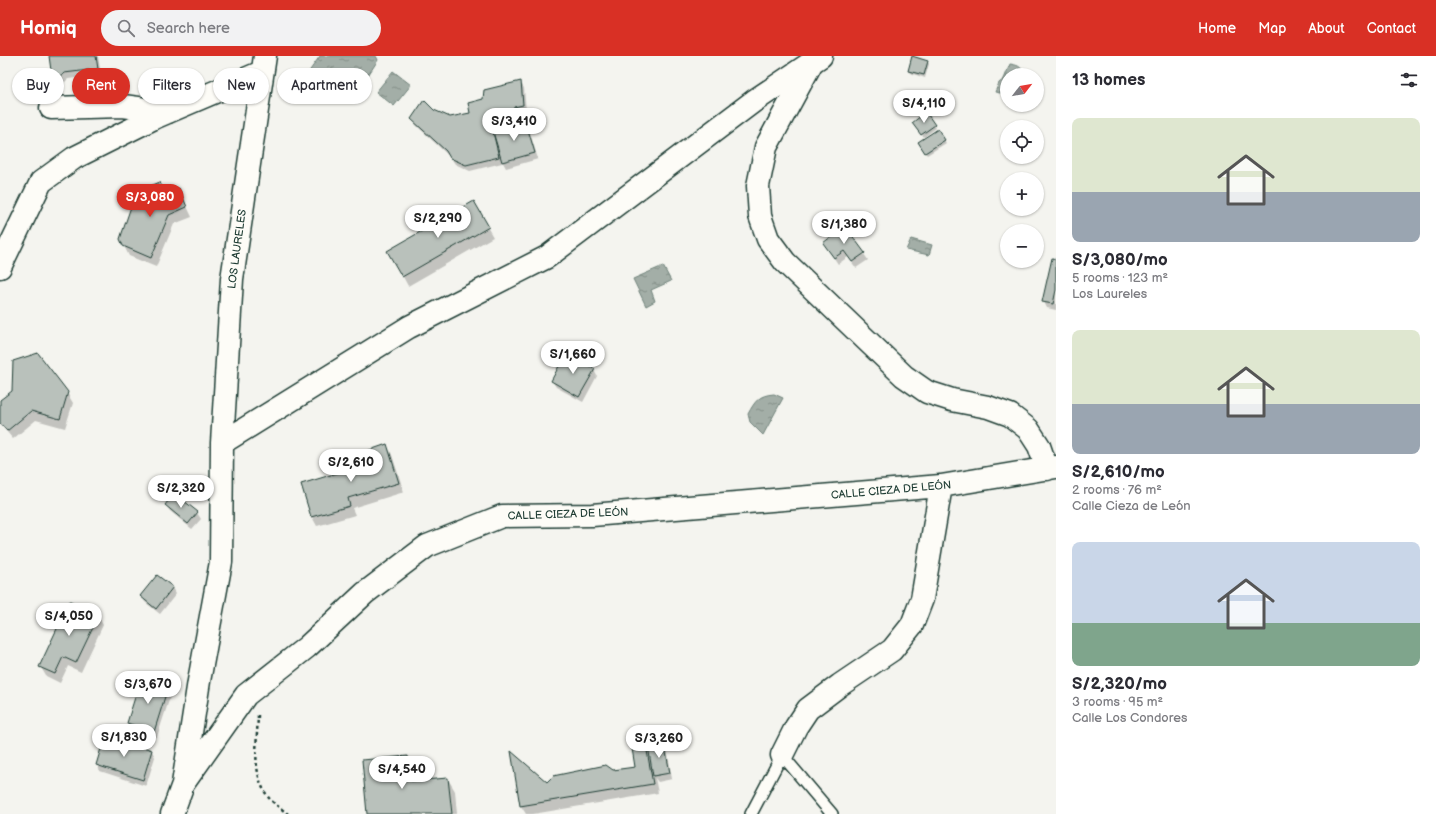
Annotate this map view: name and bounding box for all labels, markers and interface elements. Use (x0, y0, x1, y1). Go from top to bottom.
search box (101, 10, 381, 46)
text: Homiq (20, 17, 77, 40)
icon: search (115, 17, 137, 39)
text: Search here (147, 19, 230, 38)
text: Home (1198, 20, 1236, 37)
text: Map (1258, 20, 1286, 37)
text: About (1308, 20, 1345, 37)
text: Contact (1367, 20, 1416, 37)
chip: Buy (12, 68, 64, 104)
chip: Rent (72, 68, 130, 104)
chip: Filters (138, 68, 205, 104)
chip: New (213, 68, 269, 104)
chip: Apartment (277, 68, 372, 104)
north arrow (1000, 68, 1044, 112)
map controls (1000, 68, 1044, 268)
icon: filters (1398, 69, 1420, 91)
text: 13 homes (1072, 70, 1145, 90)
pin: S/4,110 (887, 90, 961, 124)
text: S/4,110 (902, 95, 946, 111)
pin: S/3,410 (477, 108, 551, 142)
text: S/3,410 (491, 113, 537, 129)
button: locate (1000, 120, 1044, 164)
icon: home (1210, 144, 1282, 216)
button: + (1000, 172, 1044, 216)
pin: S/3,080 (113, 184, 187, 218)
text: S/3,080 (126, 189, 174, 205)
pin: S/2,290 (401, 205, 475, 239)
street label: LOS LAURELES (225, 208, 249, 290)
text: S/2,290 (414, 210, 462, 226)
pin: S/1,380 (807, 211, 881, 245)
text: S/1,380 (821, 216, 867, 232)
button: − (1000, 224, 1044, 268)
text: S/3,080/mo (1072, 250, 1168, 270)
text: 5 rooms · 123 m² (1072, 270, 1168, 286)
text: Los Laureles (1072, 286, 1147, 302)
pin: S/1,660 (536, 341, 610, 375)
text: S/1,660 (550, 346, 596, 362)
icon: home (1210, 356, 1282, 428)
pin: S/2,610 (314, 449, 388, 483)
text: S/2,610 (328, 454, 374, 470)
text: S/2,610/mo (1072, 462, 1165, 482)
pin: S/2,320 (144, 475, 218, 509)
street label: CALLE CIEZA DE LEÓN (830, 477, 952, 502)
text: S/2,320 (157, 480, 205, 496)
text: 2 rooms · 76 m² (1072, 482, 1162, 498)
text: Calle Cieza de León (1072, 498, 1191, 514)
street label: CALLE CIEZA DE LEÓN (507, 504, 629, 523)
icon: home (1210, 568, 1282, 640)
pin: S/4,050 (32, 603, 106, 637)
text: S/4,050 (45, 608, 93, 624)
pin: S/3,670 (111, 671, 185, 705)
text: S/2,320/mo (1072, 674, 1167, 694)
text: S/3,670 (124, 676, 172, 692)
text: 3 rooms · 95 m² (1072, 694, 1163, 710)
text: Calle Los Condores (1072, 710, 1187, 726)
pin: S/1,830 (87, 724, 161, 758)
pin: S/3,260 (622, 725, 696, 759)
text: S/1,830 (101, 729, 147, 745)
text: S/3,260 (635, 730, 683, 746)
pin: S/4,540 (365, 756, 439, 790)
text: S/4,540 (378, 761, 426, 777)

